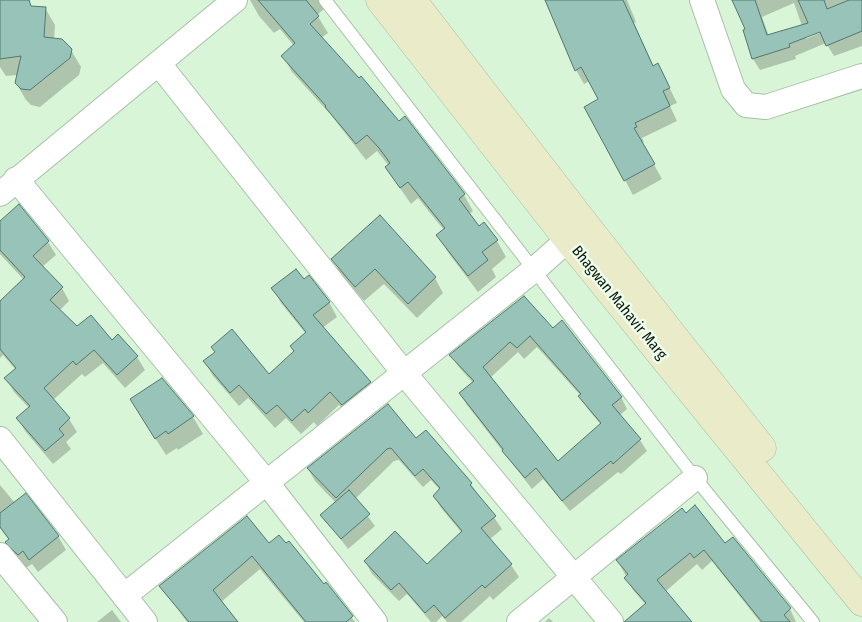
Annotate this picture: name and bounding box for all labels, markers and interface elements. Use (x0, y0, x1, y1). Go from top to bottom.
street label: Bhagwan Mahavir Marg (568, 243, 670, 363)

